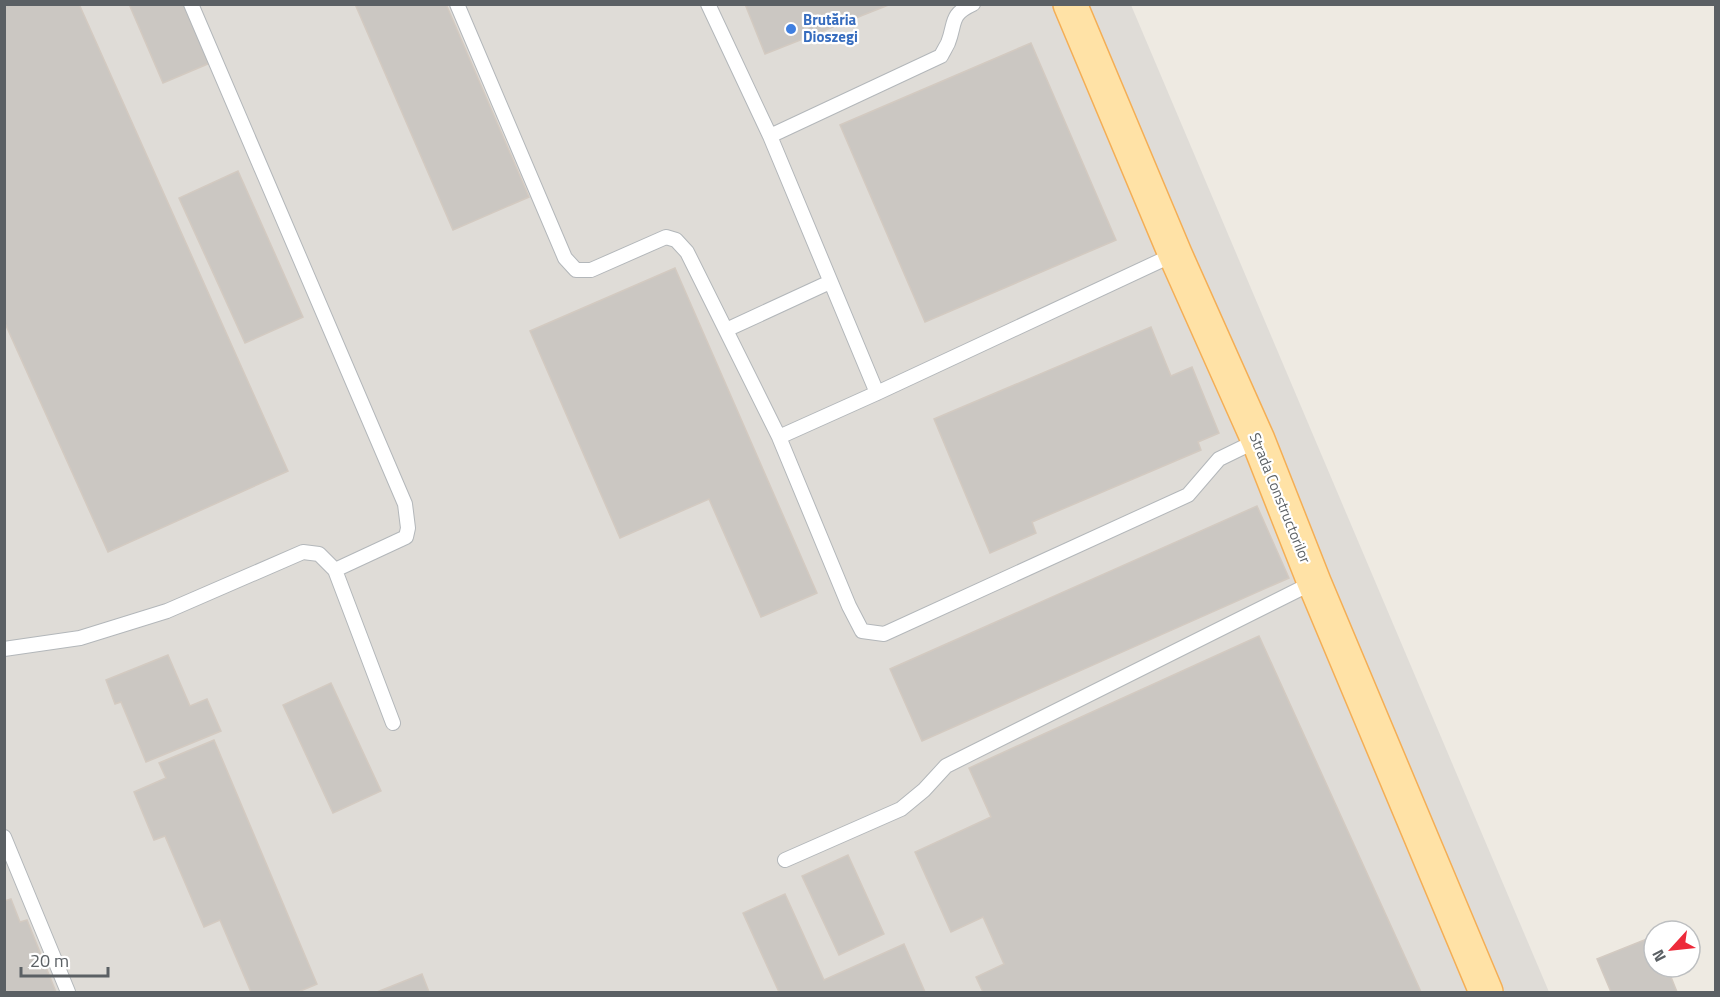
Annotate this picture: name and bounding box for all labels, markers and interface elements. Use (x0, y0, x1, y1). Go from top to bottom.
place label: Brutăria Dioszegi (803, 8, 858, 48)
marker: Brutăria Dioszegi (784, 22, 798, 36)
street label: Strada Constructorilor (1244, 429, 1317, 567)
north arrow (1642, 919, 1702, 979)
scale bar (21, 940, 108, 978)
text: N (1645, 945, 1672, 966)
text: 20 m (30, 947, 69, 974)

